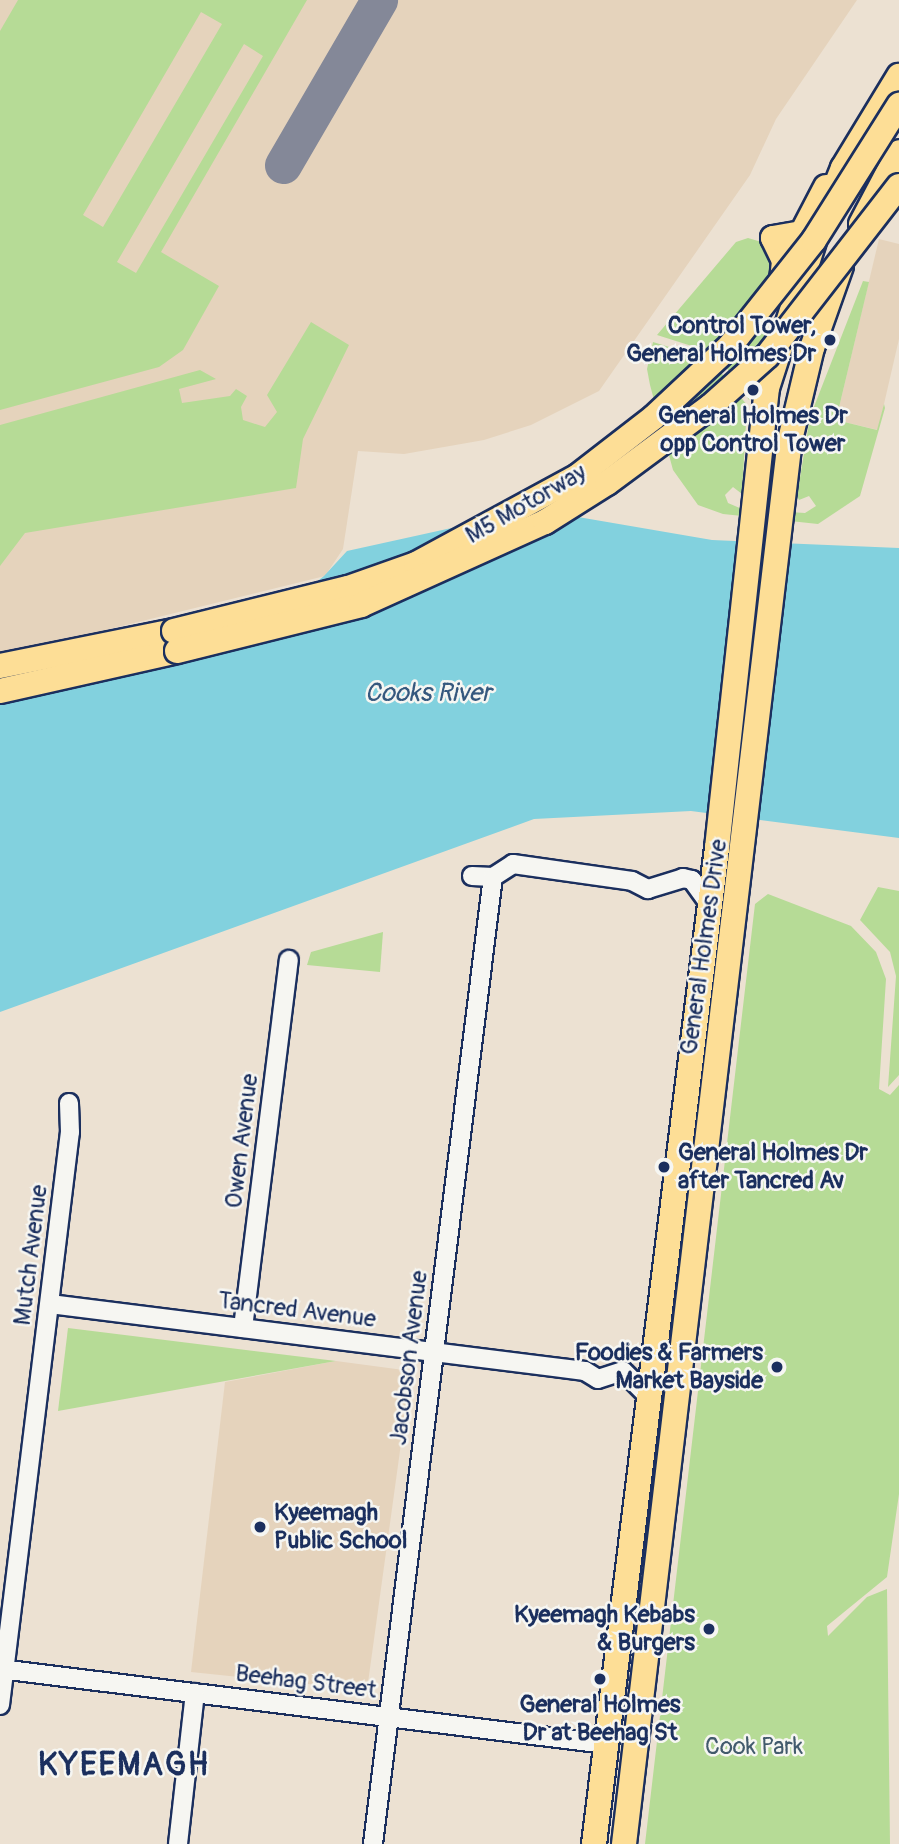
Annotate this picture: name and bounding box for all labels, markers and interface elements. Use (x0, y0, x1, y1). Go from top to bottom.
place label: Control Tower, General Holmes Dr (626, 312, 816, 368)
marker: Control Tower, General Holmes Dr (822, 332, 838, 348)
marker: General Holmes Dr opp Control Tower (745, 382, 761, 398)
place label: General Holmes Dr opp Control Tower (658, 402, 848, 458)
street label: M5 Motorway (461, 458, 591, 550)
water label: Cooks River (365, 678, 491, 710)
street label: General Holmes Drive (675, 837, 733, 1057)
street label: Owen Avenue (219, 1072, 265, 1210)
place label: General Holmes Dr after Tancred Av (678, 1139, 868, 1195)
marker: General Holmes Dr after Tancred Av (656, 1159, 672, 1175)
street label: Mutch Avenue (8, 1183, 54, 1327)
street label: Jacobson Avenue (384, 1269, 434, 1447)
street label: Tancred Avenue (216, 1286, 378, 1334)
place label: Foodies & Farmers Market Bayside (575, 1339, 763, 1395)
marker: Foodies & Farmers Market Bayside (769, 1359, 785, 1375)
place label: Kyeemagh Public School (274, 1499, 407, 1555)
marker: Kyeemagh Public School (252, 1519, 268, 1535)
place label: Kyeemagh Kebabs & Burgers (514, 1601, 695, 1657)
marker: Kyeemagh Kebabs & Burgers (701, 1621, 717, 1637)
street label: Beehag Street (234, 1659, 378, 1705)
marker: General Holmes Dr at Beehag St (592, 1671, 608, 1687)
place label: General Holmes Dr at Beehag St (520, 1691, 680, 1747)
park label: Cook Park (705, 1733, 803, 1761)
district label: KYEEMAGH (39, 1746, 209, 1784)

